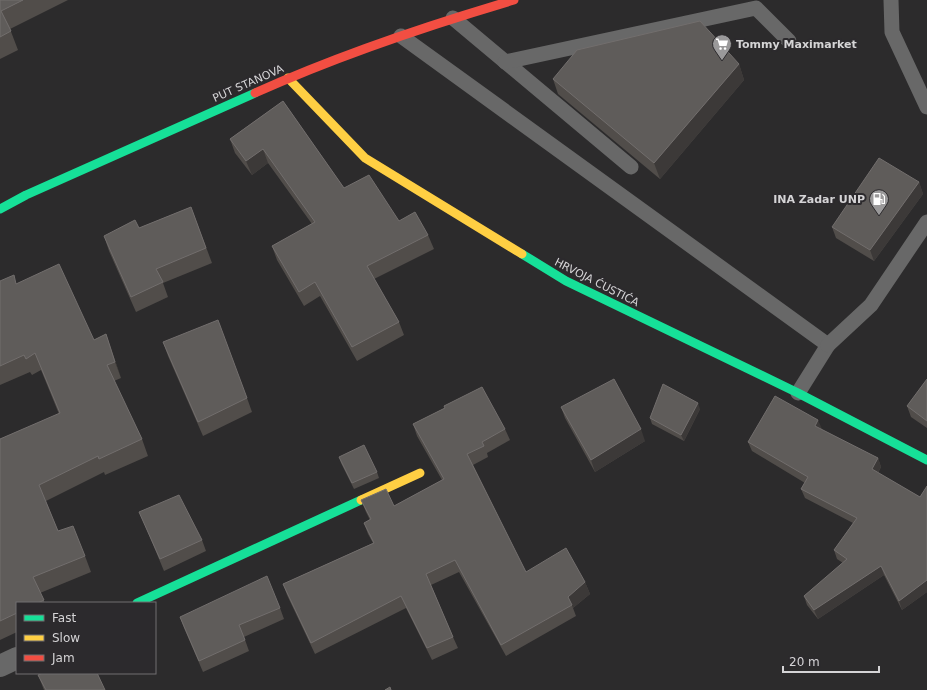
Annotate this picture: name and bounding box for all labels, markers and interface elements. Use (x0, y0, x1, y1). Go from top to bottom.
supermarket icon: Tommy Maximarket (711, 33, 733, 61)
place label: Tommy Maximarket (736, 38, 857, 51)
street label: PUT STANOVA (211, 62, 286, 105)
fuel station icon: INA Zadar UNP (868, 188, 890, 216)
place label: INA Zadar UNP (773, 193, 865, 206)
street label: HRVOJA ĆUSTIĆA (552, 255, 642, 310)
legend (16, 602, 156, 674)
text: Fast (52, 611, 76, 625)
text: Slow (52, 631, 80, 645)
scale bar (783, 648, 879, 674)
text: Jam (51, 651, 75, 665)
text: 20 m (789, 655, 820, 669)

